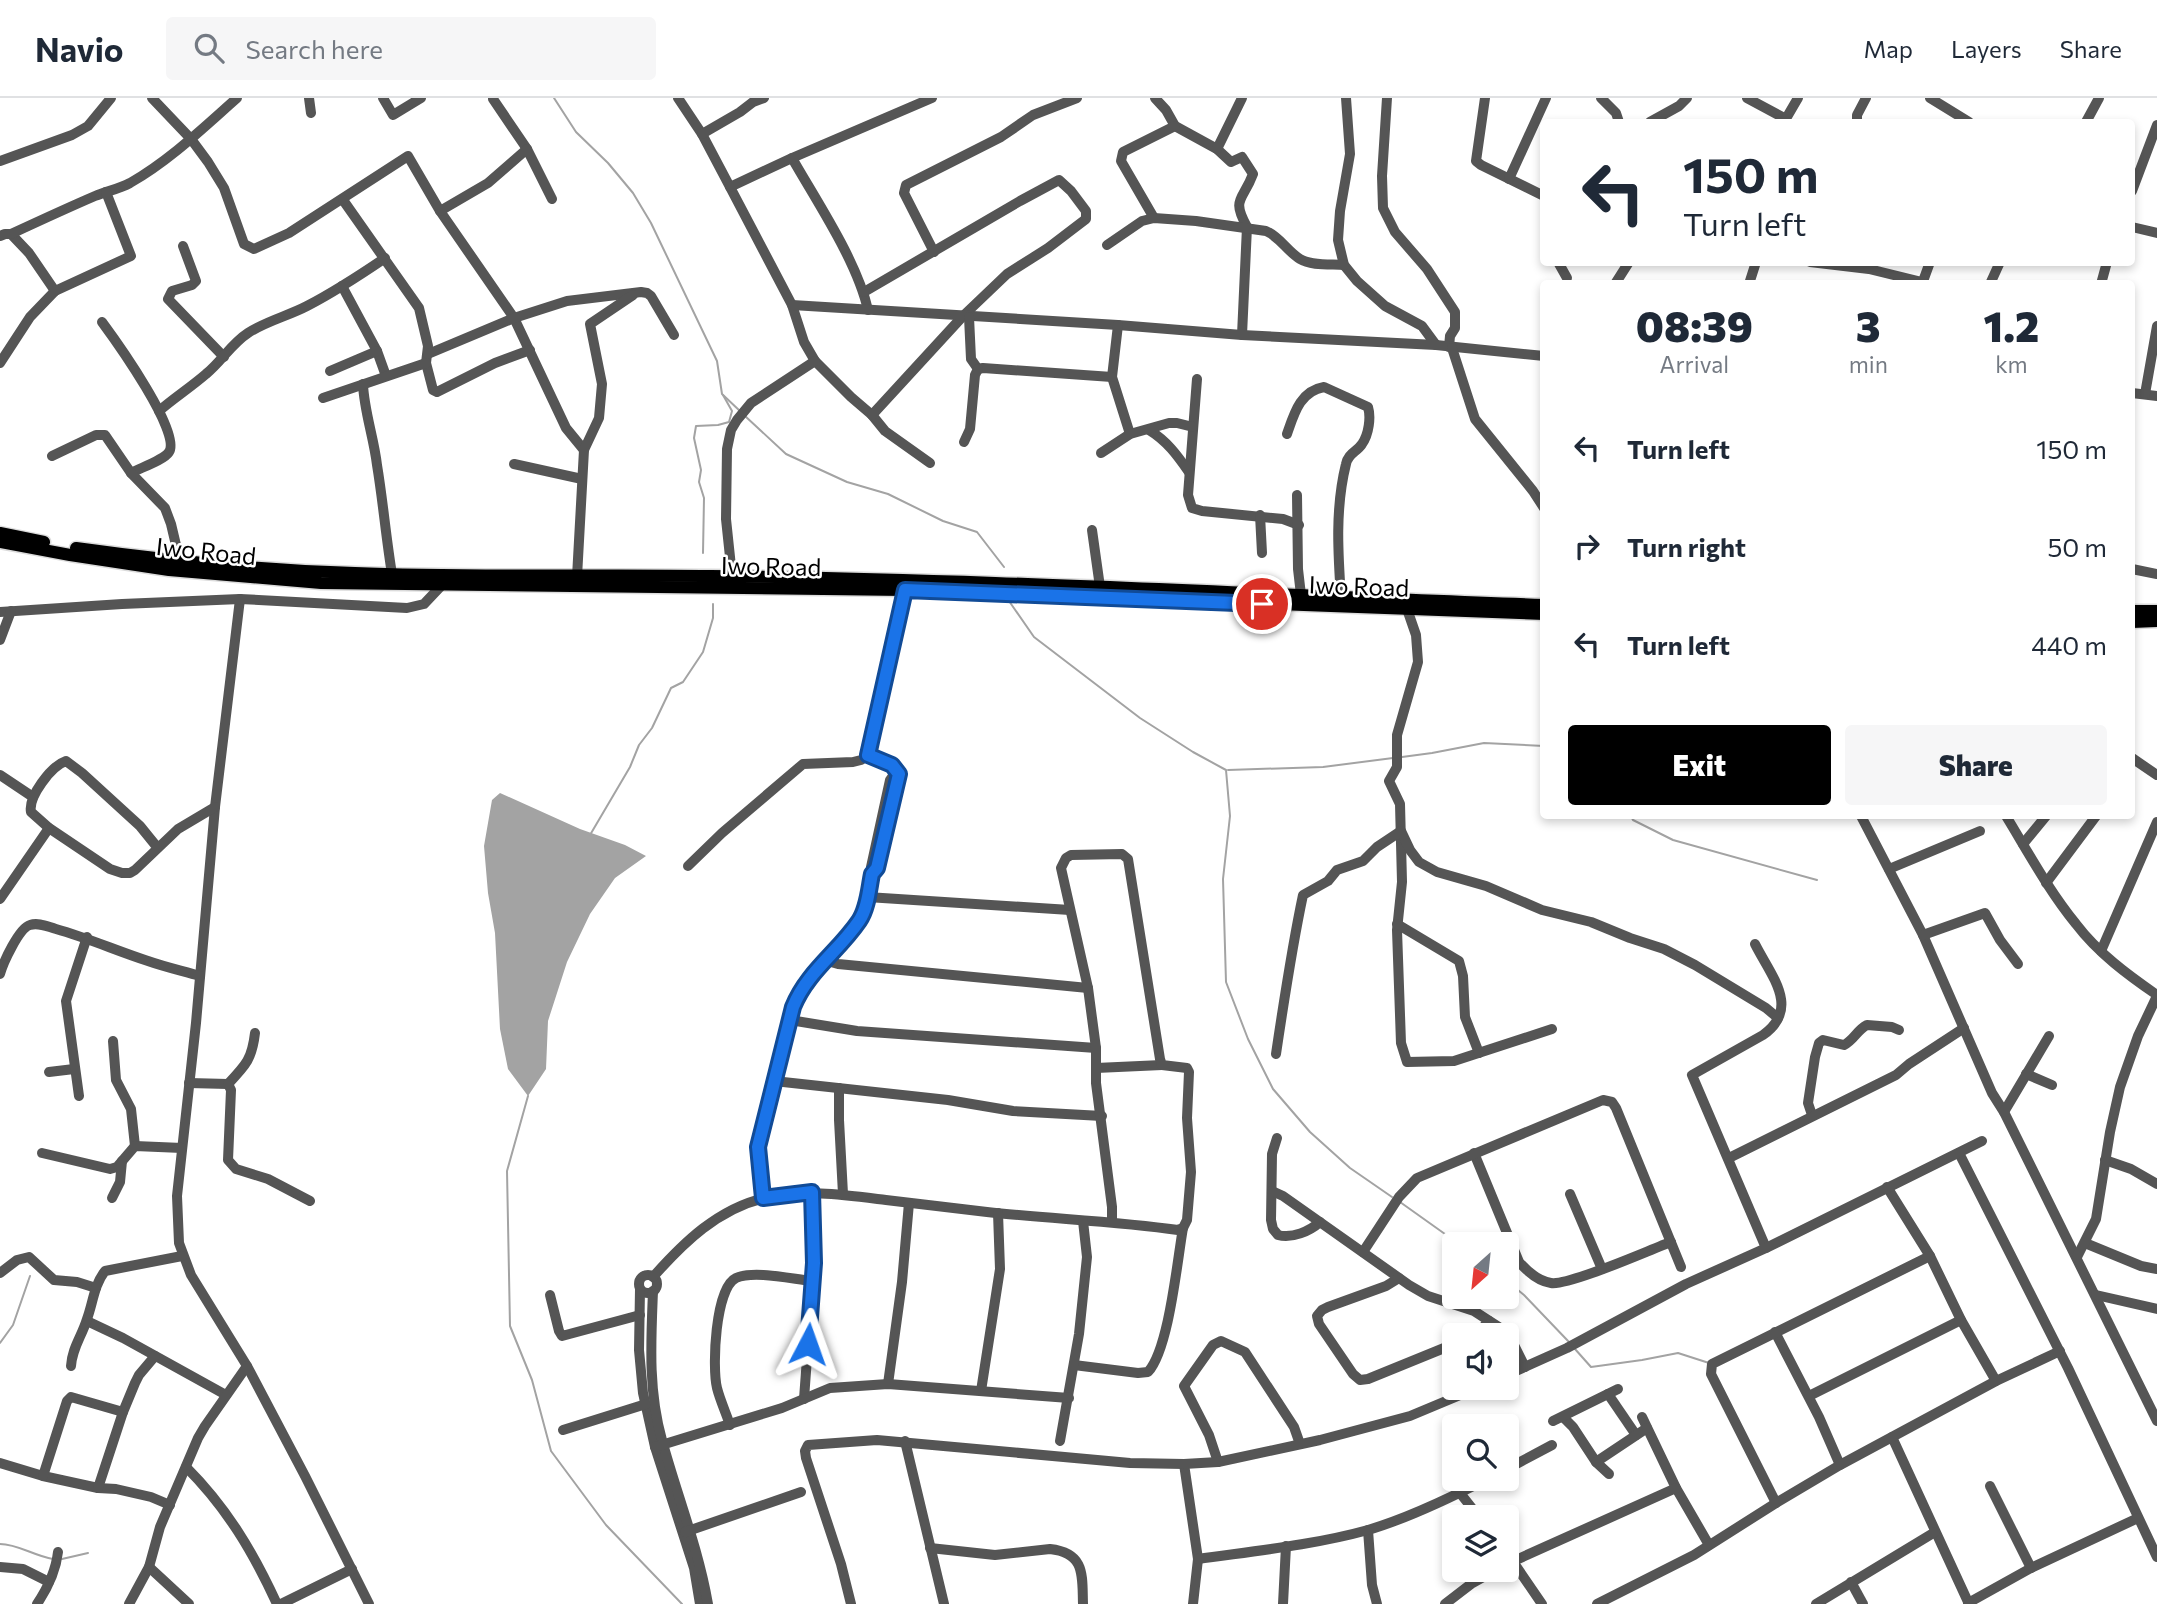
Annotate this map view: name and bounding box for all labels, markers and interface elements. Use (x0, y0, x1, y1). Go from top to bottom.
search box (166, 17, 656, 80)
text: Navio (35, 28, 124, 69)
icon: search (190, 29, 228, 67)
text: Search here (246, 33, 383, 64)
text: Map (1864, 34, 1913, 63)
text: Layers (1951, 34, 2022, 63)
text: Share (2060, 34, 2122, 63)
text: 150 m (1683, 143, 1818, 203)
icon: left (1568, 147, 1659, 238)
text: Turn left (1683, 203, 1807, 243)
text: 08:39 (1636, 299, 1753, 351)
text: 3 (1856, 299, 1881, 351)
text: 1.2 (1984, 299, 2039, 351)
text: Arrival (1660, 350, 1729, 378)
text: min (1849, 350, 1888, 378)
text: km (1995, 350, 2028, 378)
icon: left (1568, 429, 1606, 467)
text: Turn left (1627, 433, 1730, 464)
text: 150 m (2036, 433, 2107, 464)
icon: right (1568, 527, 1606, 565)
street label: Iwo Road (155, 531, 258, 570)
text: Turn right (1627, 531, 1746, 562)
text: 50 m (2047, 531, 2107, 562)
street label: Iwo Road (721, 550, 822, 581)
street label: Iwo Road (1308, 569, 1410, 602)
pin (1232, 574, 1292, 634)
icon: arrive (1243, 585, 1281, 623)
icon: left (1568, 625, 1606, 663)
text: Turn left (1627, 629, 1730, 660)
text: 440 m (2031, 629, 2107, 660)
button: Exit (1568, 725, 1831, 805)
button: Share (1845, 725, 2107, 805)
north arrow (1442, 1232, 1519, 1309)
map controls (1442, 1232, 1519, 1582)
position arrow (771, 1307, 845, 1381)
button: sound (1442, 1323, 1519, 1400)
button: search (1442, 1414, 1519, 1491)
button: layers (1442, 1505, 1519, 1582)

